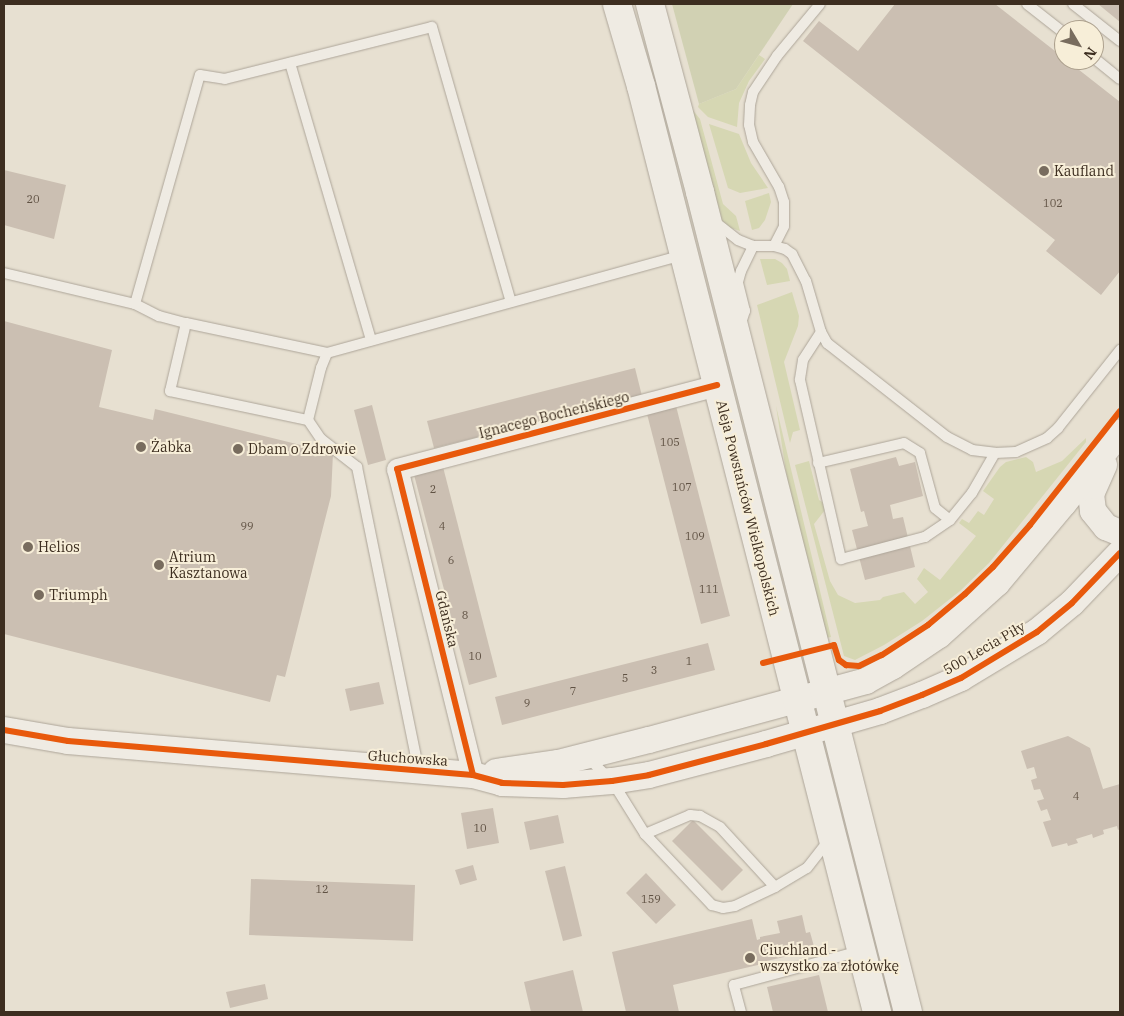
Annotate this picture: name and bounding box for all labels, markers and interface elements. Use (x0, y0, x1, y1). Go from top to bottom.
north arrow (1054, 20, 1104, 70)
text: N (1080, 44, 1101, 63)
place label: Kaufland (1054, 163, 1114, 179)
marker: Kaufland (1038, 165, 1050, 177)
house number: 20 (26, 192, 40, 206)
house number: 102 (1043, 196, 1063, 210)
street label: Ignacego Bocheńskiego (477, 388, 631, 442)
street label: Aleja Powstańców Wielkopolskich (713, 398, 783, 618)
house number: 105 (660, 435, 680, 449)
place label: Żabka (151, 439, 192, 455)
marker: Żabka (135, 441, 147, 453)
place label: Dbam o Zdrowie (248, 441, 356, 457)
marker: Dbam o Zdrowie (232, 443, 244, 455)
house number: 107 (672, 480, 692, 494)
house number: 2 (430, 482, 436, 496)
house number: 99 (240, 519, 254, 533)
house number: 4 (439, 519, 445, 533)
house number: 109 (685, 529, 705, 543)
place label: Helios (38, 539, 80, 555)
marker: Helios (22, 541, 34, 553)
place label: Atrium Kasztanowa (169, 549, 248, 582)
house number: 6 (448, 553, 454, 567)
marker: Atrium Kasztanowa (153, 559, 165, 571)
house number: 111 (699, 582, 719, 596)
place label: Triumph (49, 587, 108, 603)
marker: Triumph (33, 589, 45, 601)
street label: Gdańska (432, 589, 462, 649)
house number: 8 (462, 608, 468, 622)
street label: 500 Lecia Piły (940, 618, 1028, 678)
house number: 10 (468, 649, 482, 663)
house number: 1 (686, 654, 692, 668)
house number: 3 (651, 663, 657, 677)
house number: 5 (622, 671, 628, 685)
house number: 7 (570, 684, 576, 698)
house number: 9 (524, 696, 530, 710)
street label: Głuchowska (367, 747, 449, 769)
house number: 4 (1073, 789, 1079, 803)
house number: 10 (473, 821, 487, 835)
house number: 12 (315, 882, 329, 896)
house number: 159 (641, 892, 661, 906)
place label: Ciuchland - wszystko za złotówkę (760, 942, 899, 974)
marker: Ciuchland - wszystko za złotówkę (744, 952, 756, 964)

